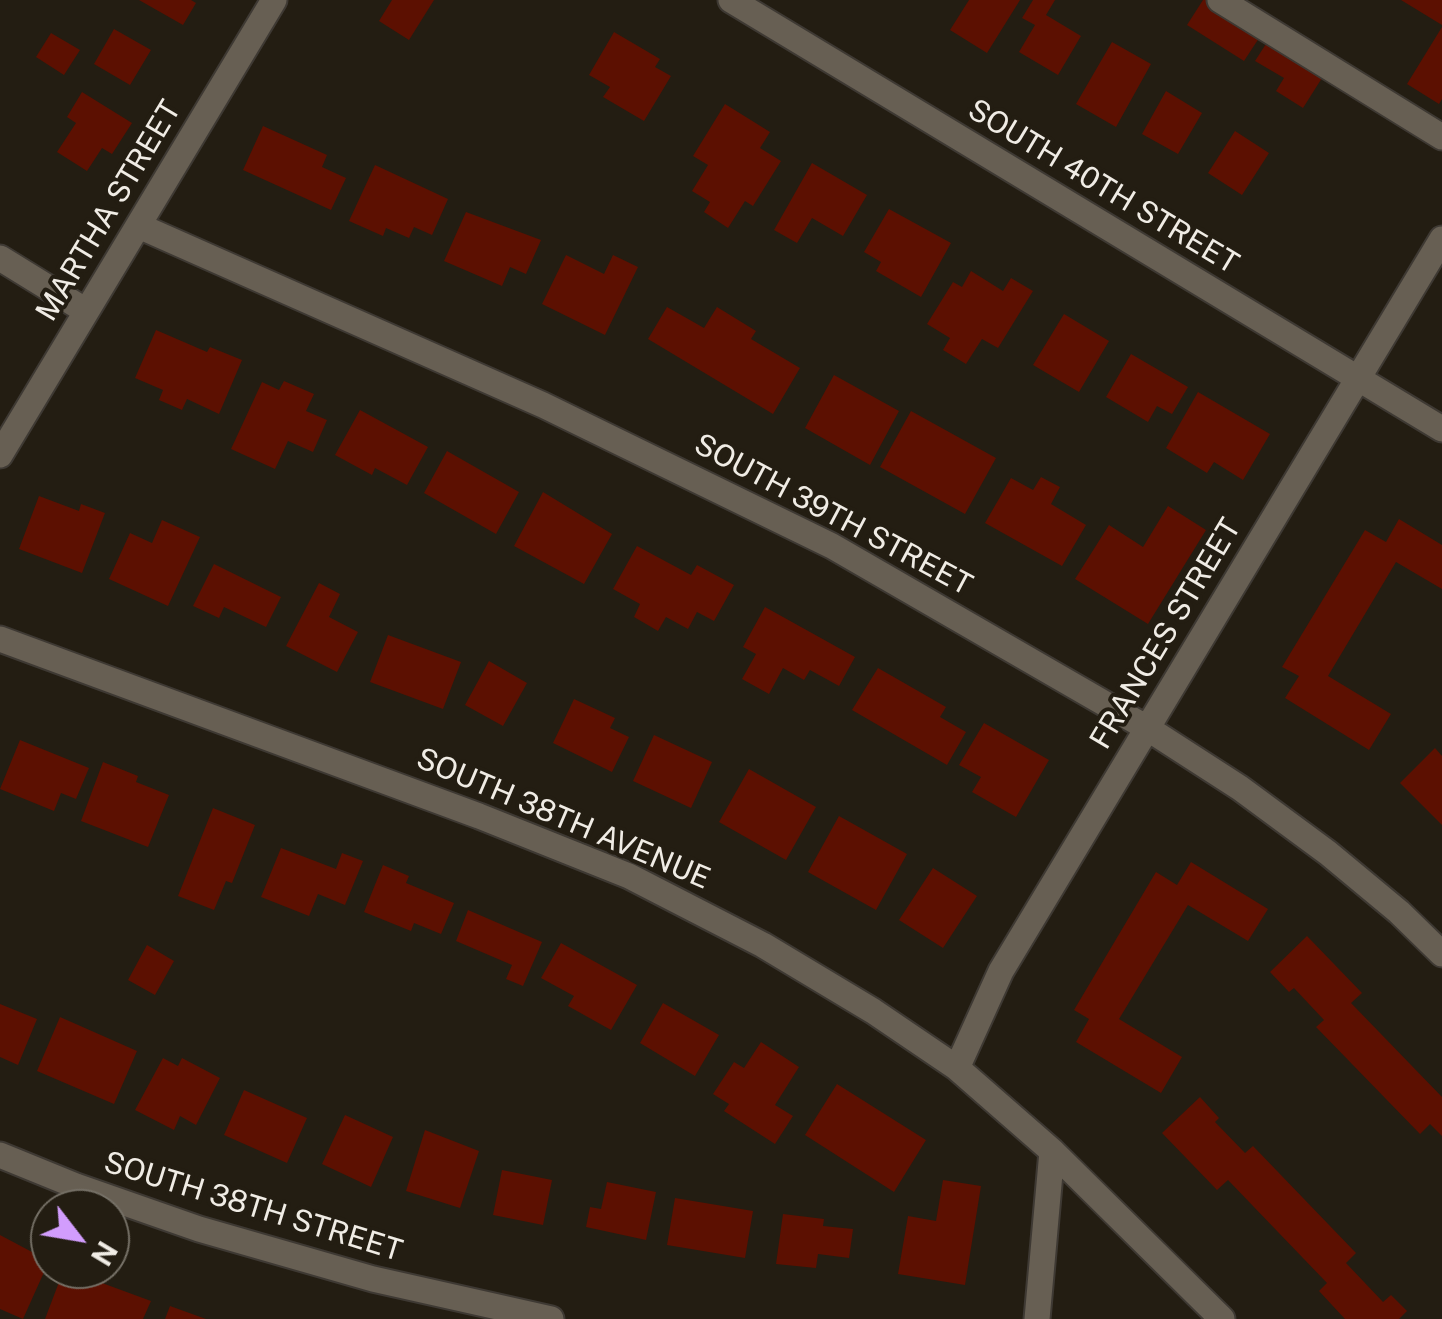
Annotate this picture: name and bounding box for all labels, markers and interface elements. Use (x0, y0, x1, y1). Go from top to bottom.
street label: SOUTH 40TH STREET (961, 92, 1245, 282)
street label: MARTHA STREET (29, 94, 189, 328)
street label: SOUTH 39TH STREET (688, 426, 978, 604)
street label: FRANCES STREET (1083, 512, 1249, 756)
street label: SOUTH 38TH AVENUE (411, 741, 715, 897)
street label: SOUTH 38TH STREET (99, 1144, 407, 1270)
north arrow (30, 1189, 130, 1289)
text: N (85, 1236, 124, 1272)

